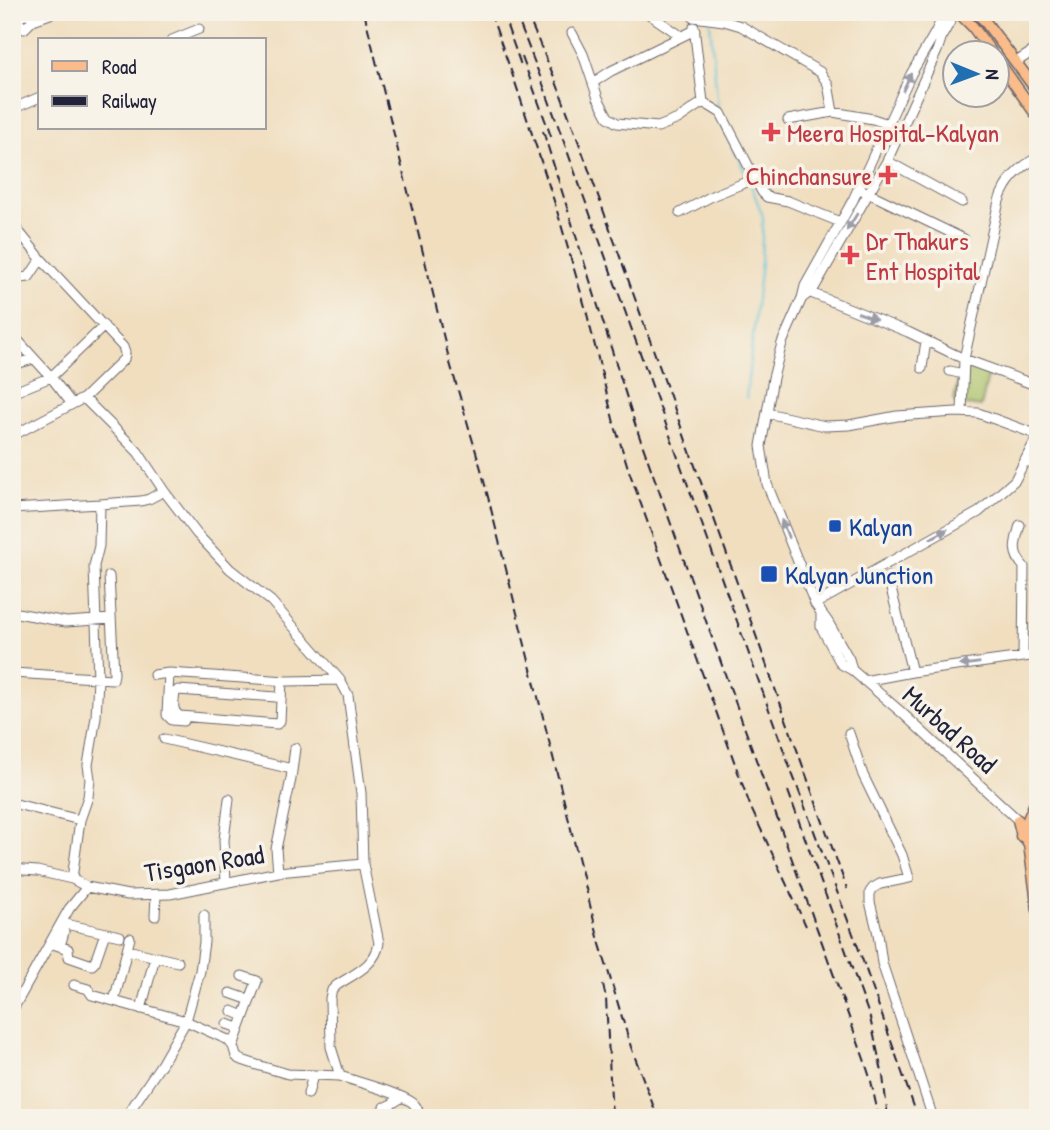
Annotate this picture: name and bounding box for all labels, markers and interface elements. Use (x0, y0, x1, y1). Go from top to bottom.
legend (38, 38, 266, 130)
north arrow (942, 38, 1012, 108)
text: Road (102, 52, 136, 81)
text: N (980, 69, 1006, 80)
one-way arrow (901, 72, 913, 92)
text: Railway (102, 86, 157, 115)
place label: Meera Hospital-Kalyan (787, 115, 999, 150)
marker: Meera Hospital-Kalyan (761, 122, 781, 142)
place label: Chinchansure (746, 158, 872, 193)
marker: Chinchansure (878, 165, 898, 185)
one-way arrow (846, 212, 858, 231)
place label: Dr Thakurs Ent Hospital (866, 223, 980, 288)
marker: Dr Thakurs Ent Hospital (840, 245, 860, 265)
one-way arrow (857, 311, 878, 322)
place label: Kalyan (849, 509, 913, 544)
one-way arrow (780, 518, 791, 539)
marker: Kalyan (827, 518, 843, 534)
one-way arrow (929, 529, 949, 540)
place label: Kalyan Junction (785, 557, 934, 592)
marker: Kalyan Junction (759, 564, 779, 584)
one-way arrow (959, 658, 981, 669)
street label: Murbad Road (895, 677, 1005, 781)
street label: Tisgaon Road (142, 836, 266, 890)

